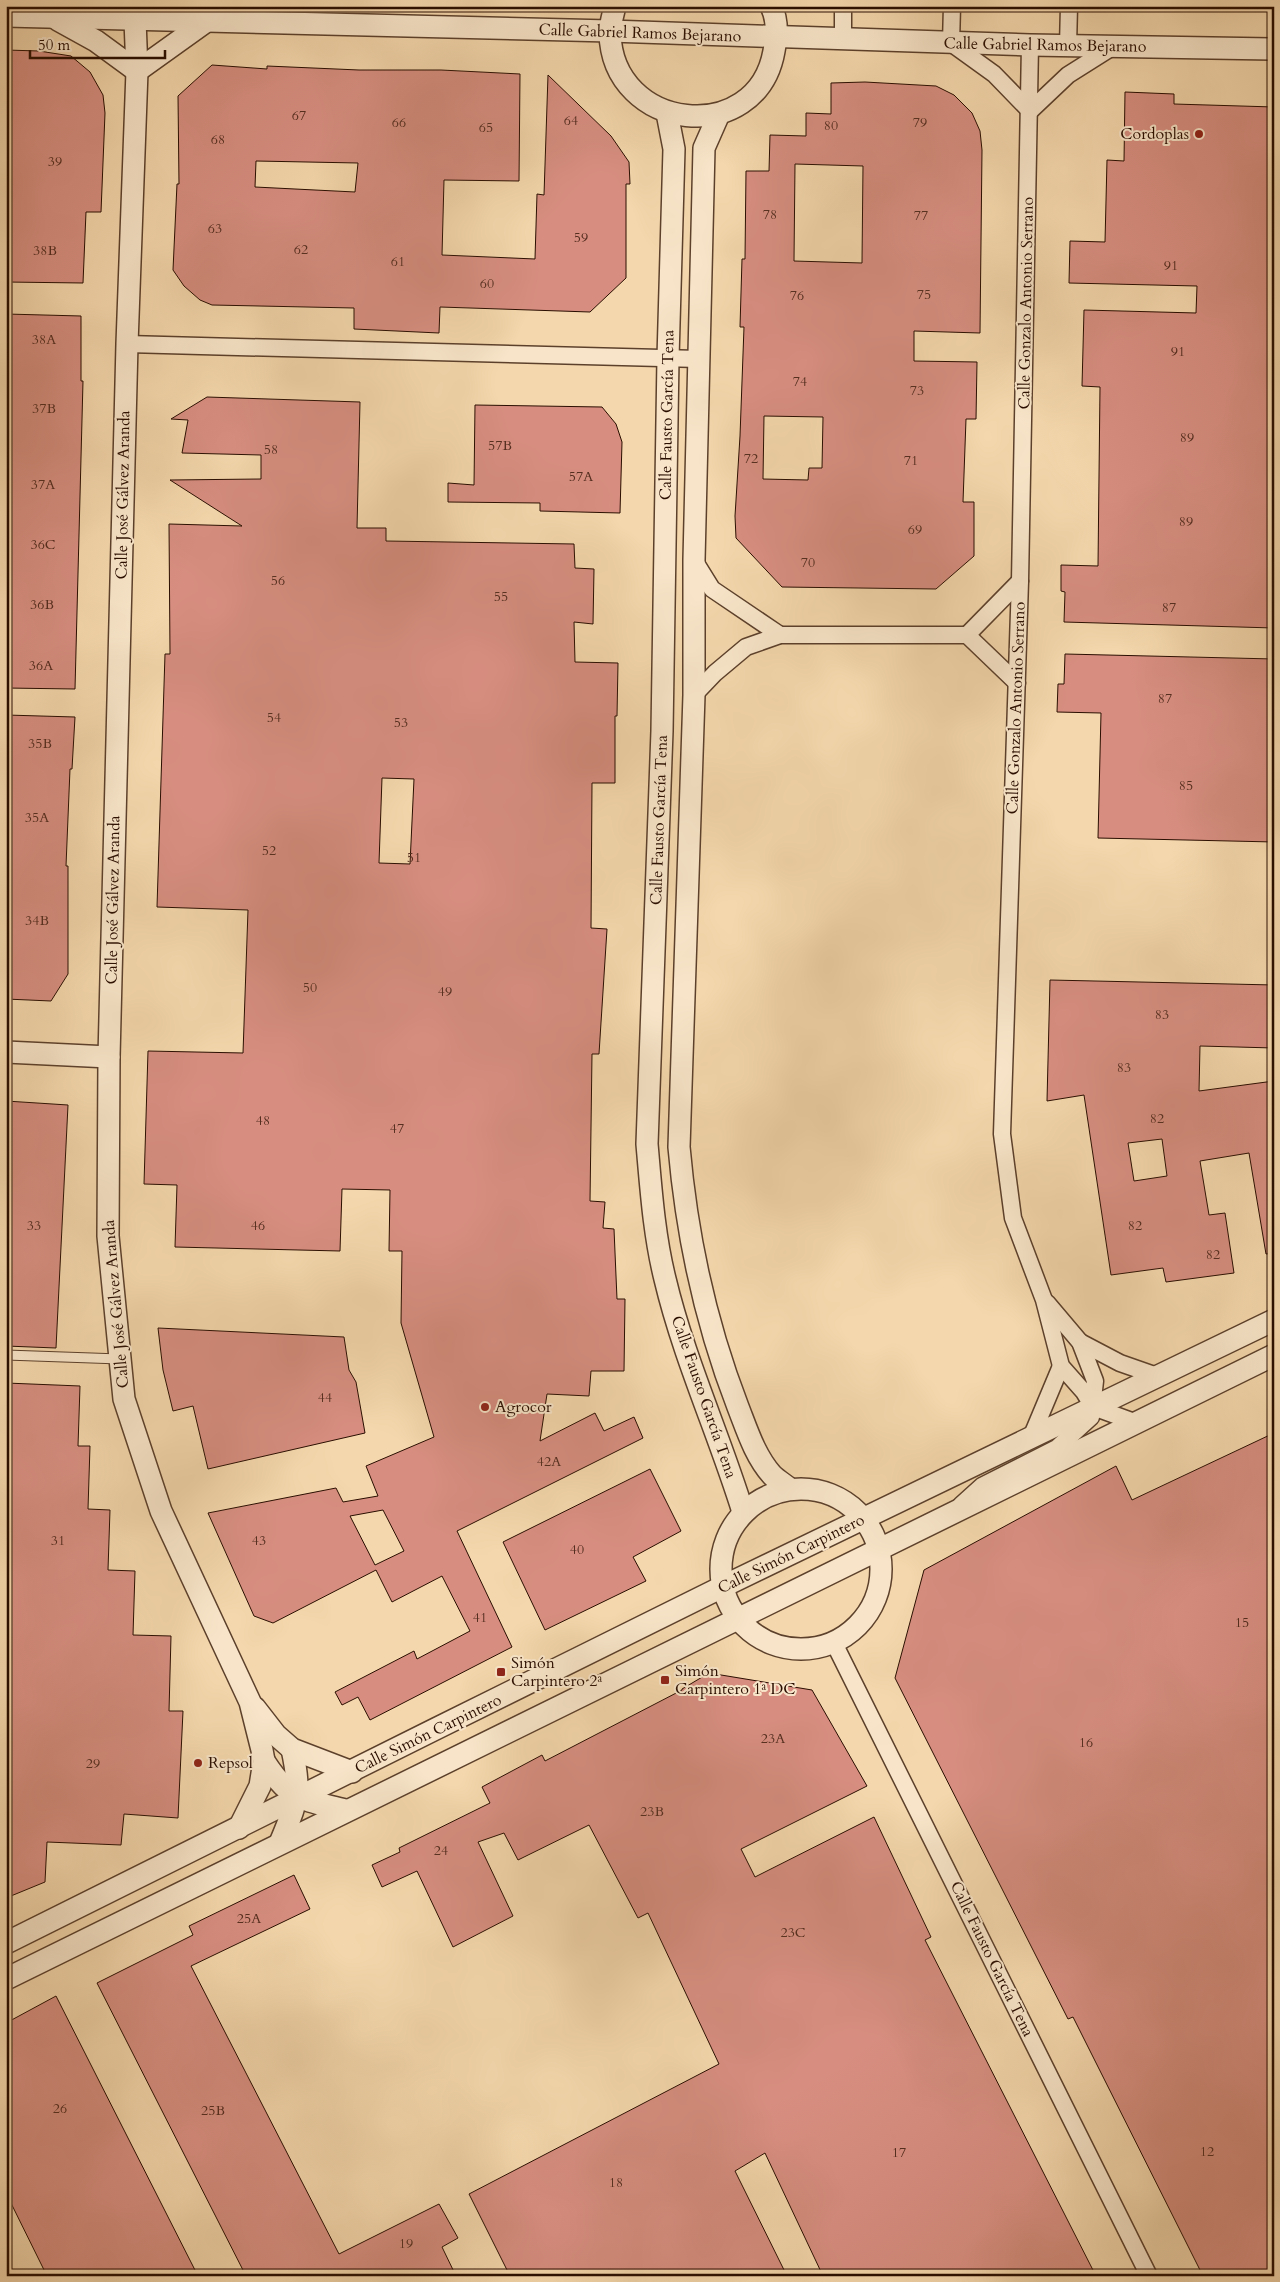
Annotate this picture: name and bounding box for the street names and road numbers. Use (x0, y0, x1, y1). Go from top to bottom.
street label: Calle Gabriel Ramos Bejarano (538, 18, 742, 48)
street label: Calle Gabriel Ramos Bejarano (943, 32, 1147, 58)
street label: Calle Gonzalo Antonio Serrano (1013, 196, 1039, 410)
street label: Calle Fausto García Tena (655, 330, 679, 500)
street label: Calle José Gálvez Aranda (111, 410, 135, 580)
street label: Calle Gonzalo Antonio Serrano (1001, 601, 1031, 815)
street label: Calle Fausto García Tena (645, 734, 673, 906)
street label: Calle José Gálvez Aranda (101, 815, 125, 985)
street label: Calle José Gálvez Aranda (98, 1219, 134, 1389)
street label: Calle Fausto García Tena (666, 1313, 742, 1481)
street label: Calle Simón Carpintero (714, 1509, 868, 1599)
street label: Calle Simón Carpintero (351, 1689, 505, 1779)
street label: Calle Fausto García Tena (945, 1878, 1039, 2040)

